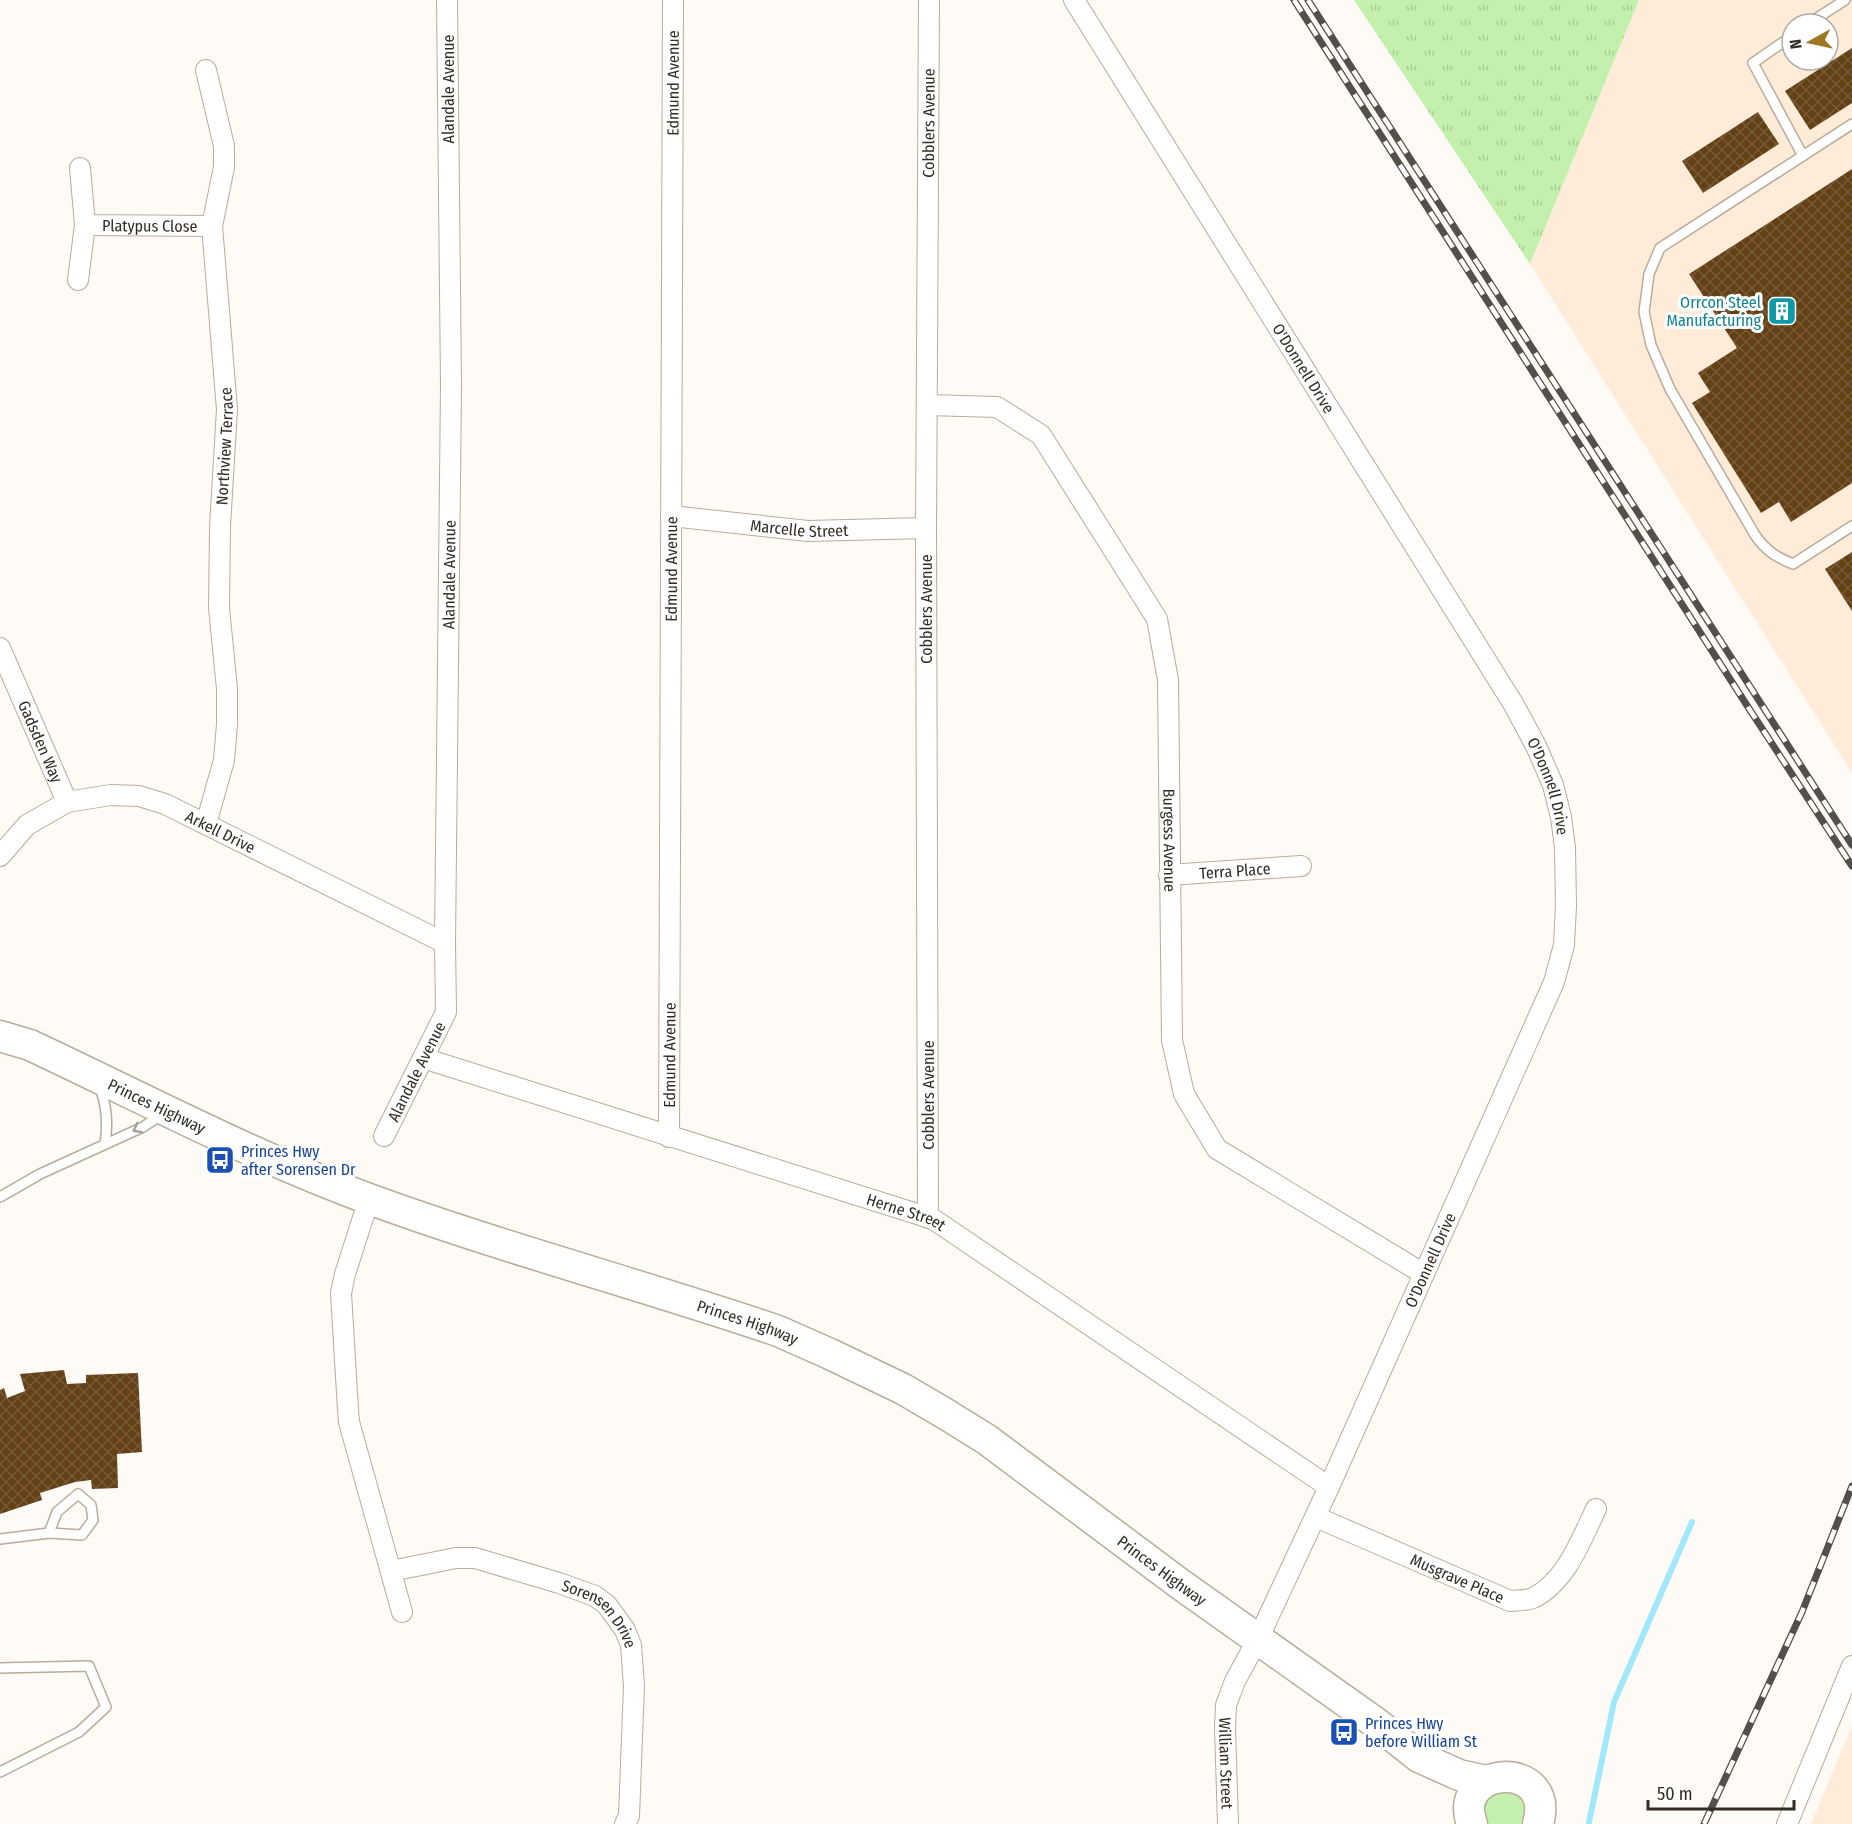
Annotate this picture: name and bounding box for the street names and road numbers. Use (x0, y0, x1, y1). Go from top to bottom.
street label: Edmund Avenue (664, 30, 683, 136)
street label: Alandale Avenue (439, 34, 458, 143)
street label: Cobblers Avenue (919, 68, 939, 178)
street label: Platypus Close (102, 216, 198, 236)
street label: O'Donnell Drive (1268, 320, 1338, 417)
street label: Northview Terrace (212, 386, 237, 506)
street label: Edmund Avenue (662, 516, 681, 622)
street label: Marcelle Street (749, 516, 849, 541)
street label: Alandale Avenue (439, 520, 460, 629)
street label: Cobblers Avenue (917, 554, 936, 664)
street label: Gadsden Way (14, 698, 67, 786)
street label: O'Donnell Drive (1523, 734, 1572, 836)
street label: Burgess Avenue (1159, 789, 1179, 892)
street label: Arkell Drive (182, 807, 258, 857)
street label: Terra Place (1199, 859, 1271, 883)
street label: Edmund Avenue (660, 1002, 679, 1108)
street label: Alandale Avenue (384, 1019, 450, 1125)
street label: Cobblers Avenue (919, 1040, 938, 1150)
street label: Princes Highway (105, 1075, 209, 1138)
street label: Herne Street (864, 1190, 950, 1235)
street label: O'Donnell Drive (1401, 1210, 1460, 1311)
street label: Princes Highway (695, 1296, 802, 1349)
street label: Princes Highway (1114, 1532, 1211, 1610)
street label: Musgrave Place (1407, 1550, 1507, 1607)
street label: Sorensen Drive (559, 1576, 640, 1651)
street label: William Street (1215, 1717, 1237, 1810)

